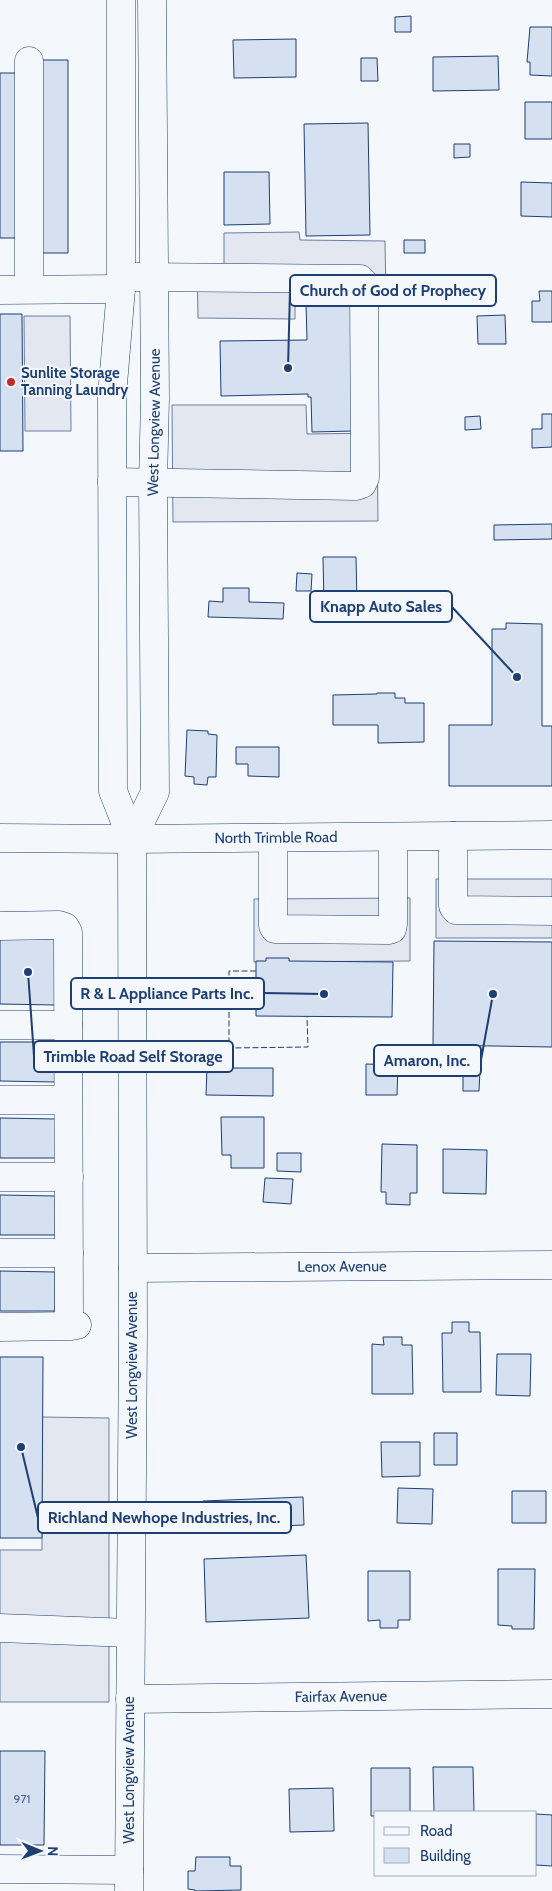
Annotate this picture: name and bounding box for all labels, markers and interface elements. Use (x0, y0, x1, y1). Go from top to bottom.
callout: Church of God of Prophecy (290, 275, 496, 306)
text: Church of God of Prophecy (300, 281, 487, 300)
street label: West Longview Avenue (144, 348, 164, 496)
place label: Sunlite Storage Tanning Laundry (21, 364, 129, 399)
marker: Sunlite Storage Tanning Laundry (5, 376, 17, 388)
callout: Knapp Auto Sales (310, 591, 452, 622)
text: Knapp Auto Sales (320, 597, 442, 616)
street label: North Trimble Road (214, 828, 338, 847)
callout: R & L Appliance Parts Inc. (71, 978, 264, 1009)
text: R & L Appliance Parts Inc. (80, 984, 254, 1003)
callout: Trimble Road Self Storage (34, 1041, 233, 1072)
callout: Amaron, Inc. (374, 1045, 481, 1076)
text: Trimble Road Self Storage (44, 1047, 222, 1066)
text: Amaron, Inc. (384, 1051, 470, 1070)
street label: Lenox Avenue (297, 1257, 387, 1276)
street label: West Longview Avenue (123, 1291, 141, 1439)
callout: Richland Newhope Industries, Inc. (38, 1502, 291, 1533)
text: Richland Newhope Industries, Inc. (48, 1508, 280, 1527)
street label: Fairfax Avenue (295, 1687, 388, 1706)
street label: West Longview Avenue (120, 1696, 138, 1844)
house number: 971 (14, 1791, 30, 1806)
legend (374, 1811, 537, 1876)
text: Road (420, 1822, 453, 1840)
north arrow (15, 1826, 65, 1876)
text: N (44, 1846, 62, 1856)
text: Building (420, 1847, 471, 1865)

